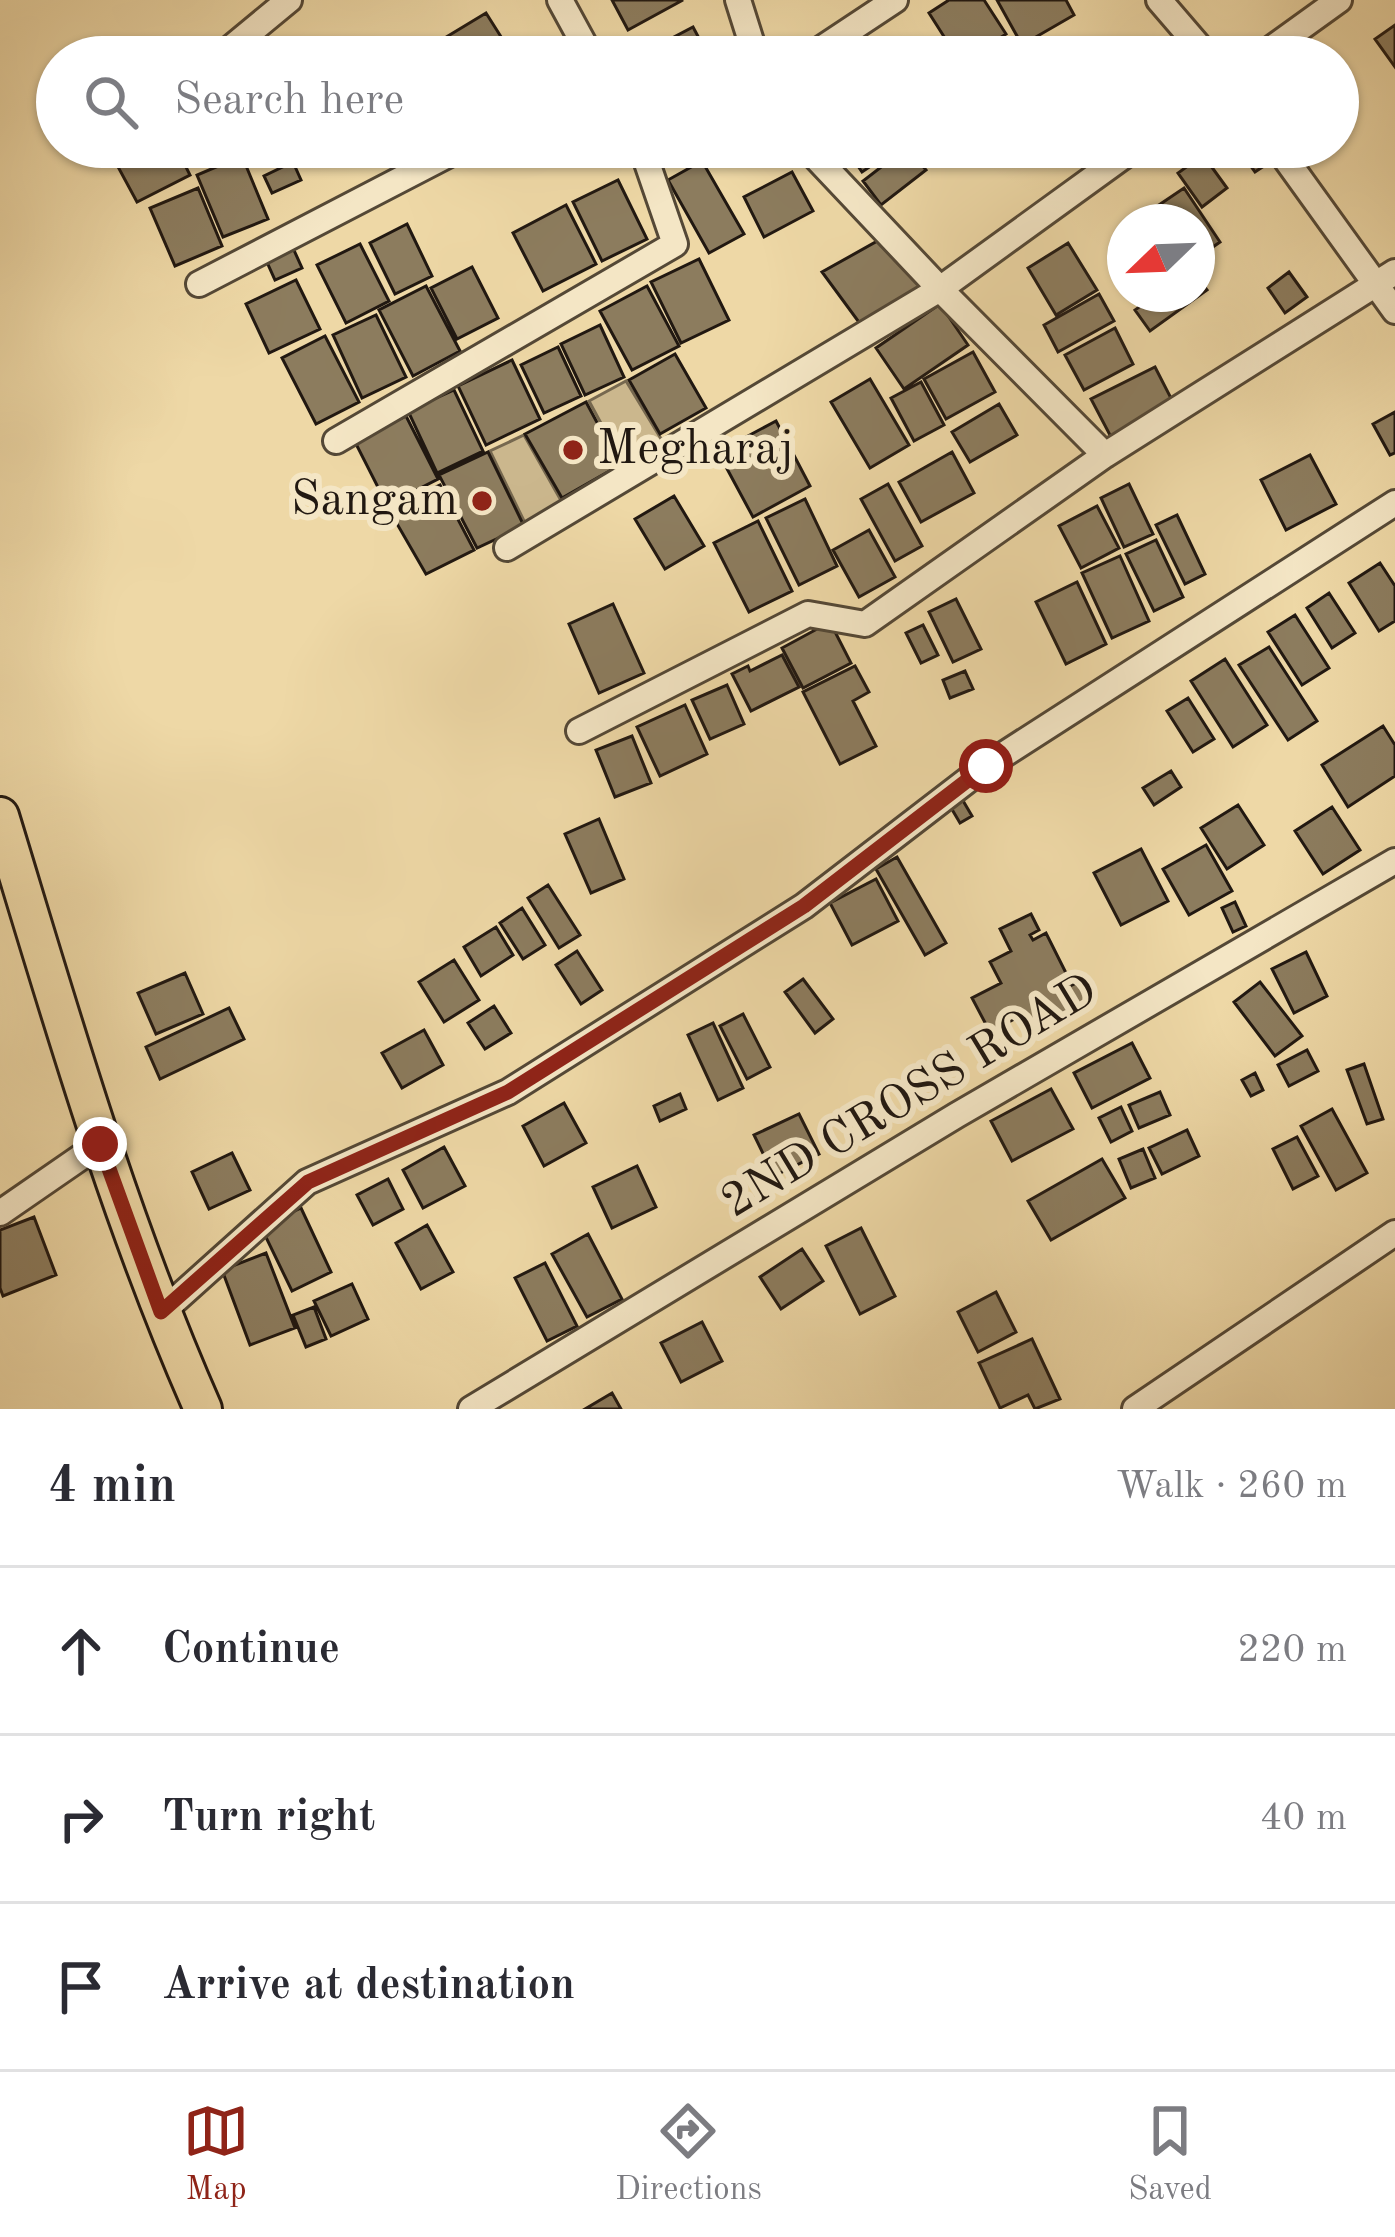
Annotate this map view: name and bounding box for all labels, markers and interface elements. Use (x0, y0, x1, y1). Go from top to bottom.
search box (36, 36, 1359, 168)
icon: search (78, 69, 144, 135)
text: Search here (174, 79, 404, 124)
north arrow (1107, 204, 1215, 312)
place label: Megharaj (597, 426, 794, 474)
marker: Megharaj (560, 437, 586, 463)
place label: Sangam (291, 477, 458, 525)
marker: Sangam (469, 488, 495, 514)
route start (959, 739, 1013, 793)
street label: 2ND CROSS ROAD (714, 966, 1106, 1228)
route end (73, 1117, 127, 1171)
text: 4 min (48, 1462, 176, 1513)
text: Walk · 260 m (1116, 1467, 1347, 1506)
icon: ahead (48, 1618, 114, 1684)
text: Continue (162, 1628, 340, 1673)
text: 220 m (1237, 1631, 1347, 1670)
icon: right (48, 1786, 114, 1852)
text: Turn right (162, 1796, 375, 1841)
text: 40 m (1260, 1799, 1347, 1838)
icon: arrive (48, 1954, 114, 2020)
text: Arrive at destination (162, 1964, 575, 2009)
tab: Map (183, 2098, 249, 2211)
tab: Directions (615, 2098, 762, 2211)
tab: Saved (1128, 2098, 1212, 2211)

